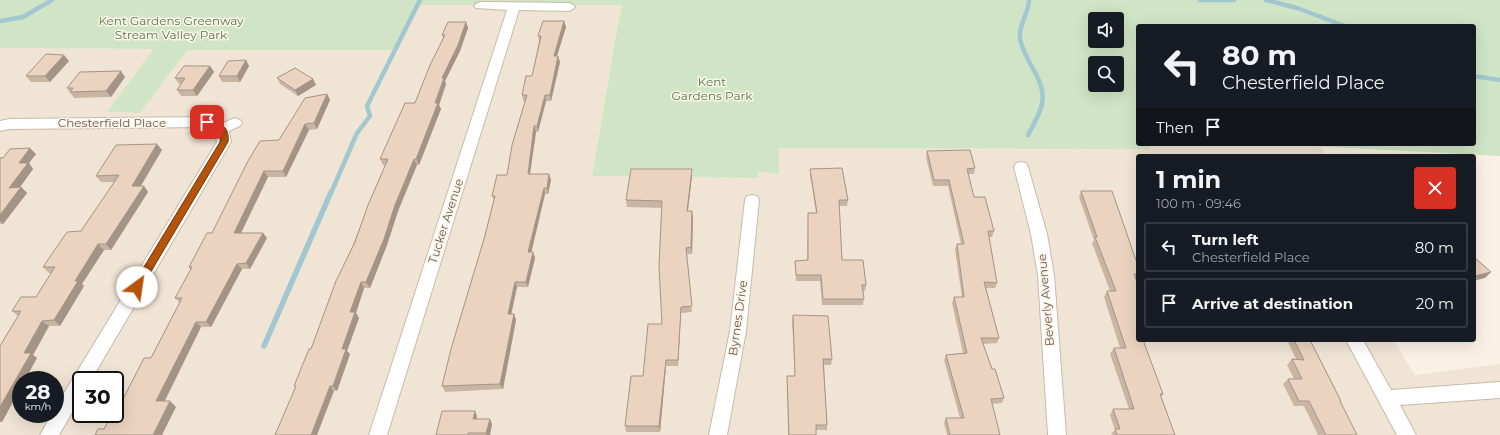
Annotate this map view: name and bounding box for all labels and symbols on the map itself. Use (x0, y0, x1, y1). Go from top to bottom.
park label: Kent Gardens Greenway Stream Valley Park (98, 13, 244, 42)
park label: Kent Gardens Park (672, 74, 753, 103)
pin (190, 105, 224, 139)
street label: Chesterfield Place (58, 115, 166, 130)
street label: Tucker Avenue (425, 176, 466, 265)
street label: Beverly Avenue (1034, 253, 1057, 347)
position arrow (116, 266, 158, 308)
street label: Byrnes Drive (725, 279, 750, 357)
speed limit sign: 30 (72, 371, 124, 423)

